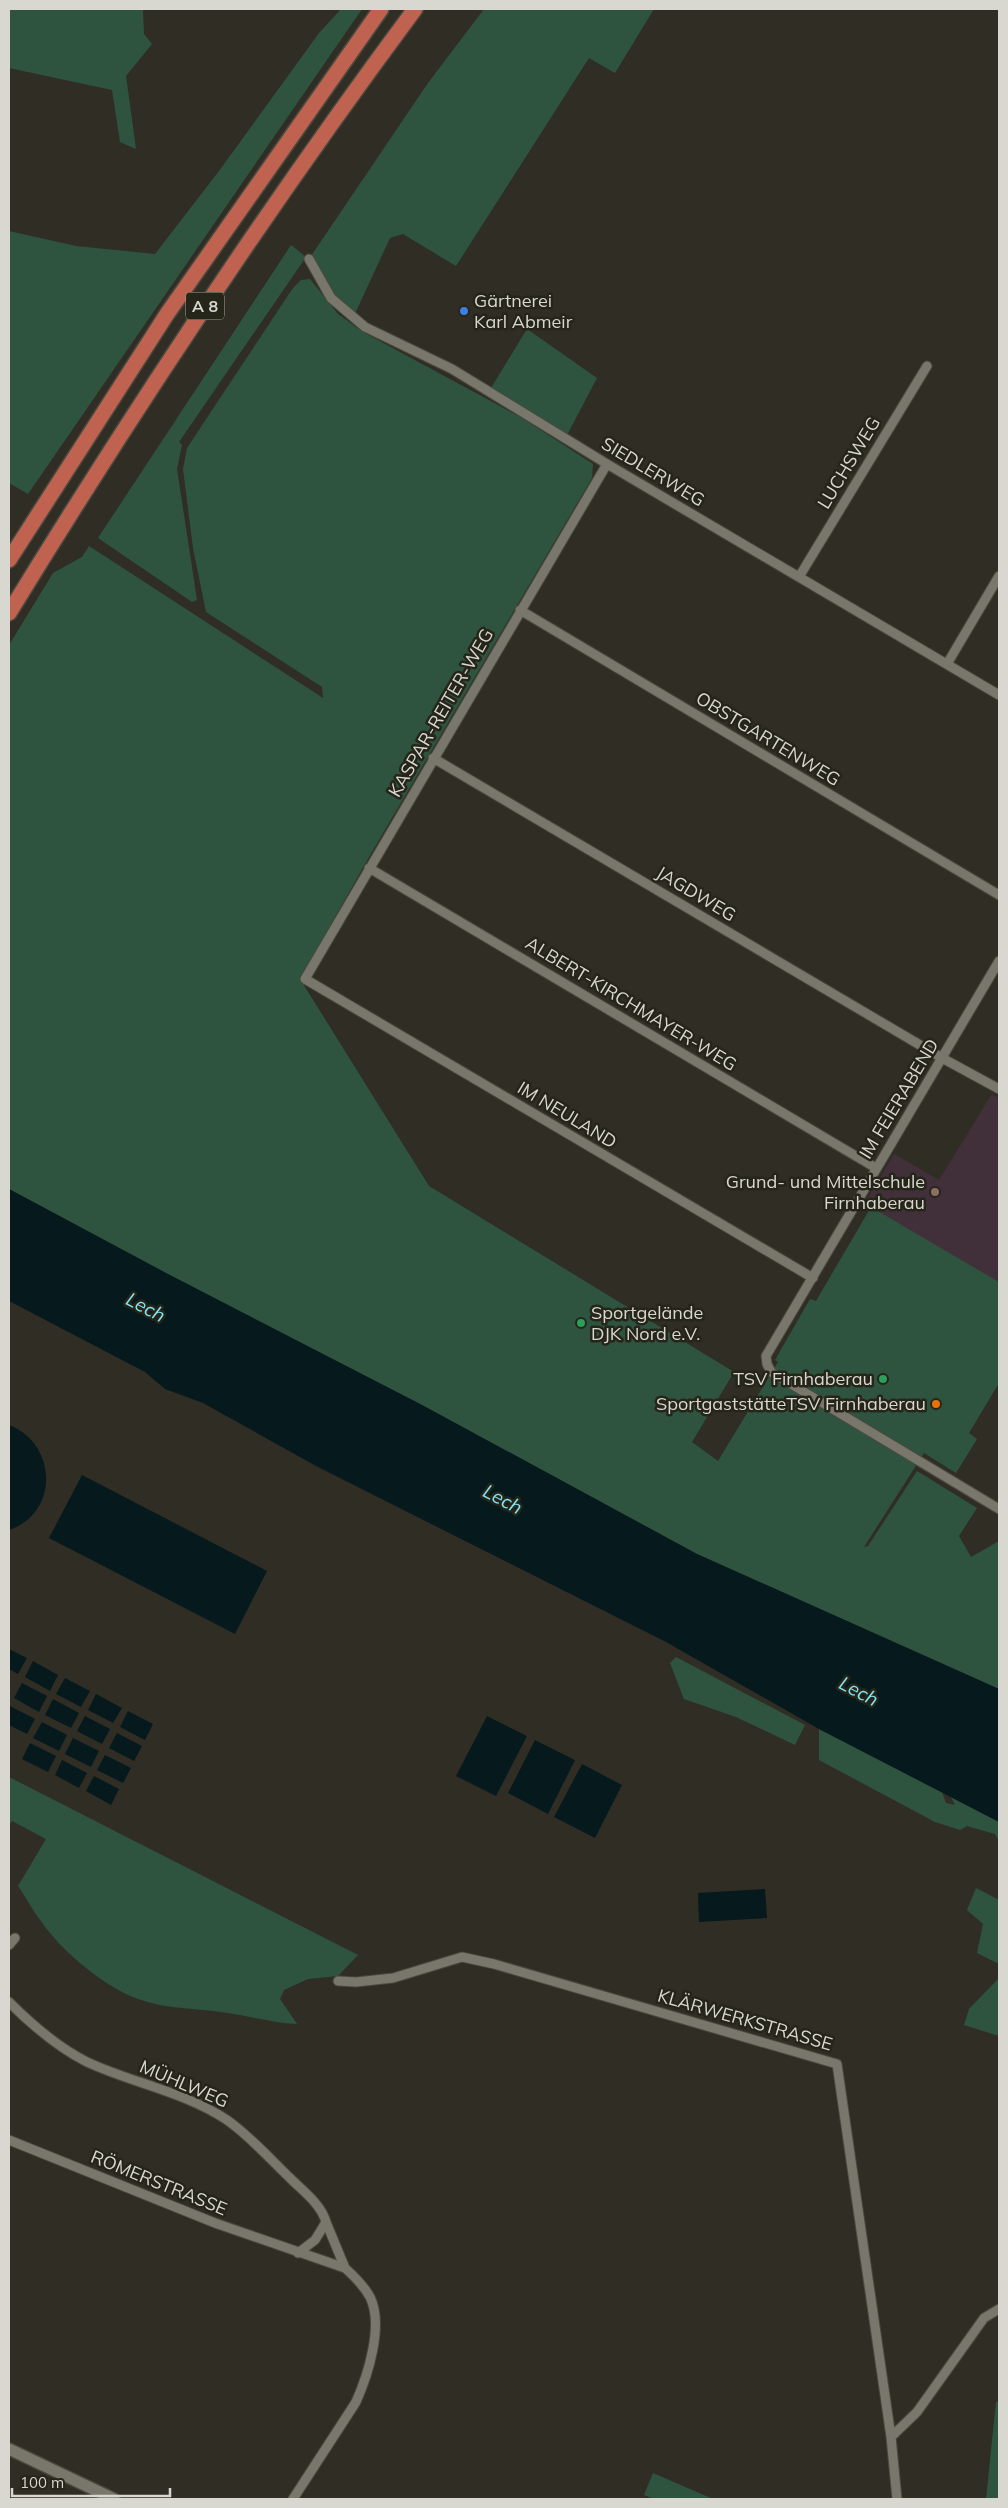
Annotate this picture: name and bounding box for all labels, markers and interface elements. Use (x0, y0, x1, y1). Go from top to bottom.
place label: Gärtnerei Karl Abmeir (474, 289, 573, 333)
road number: A 8 (186, 292, 224, 320)
marker: Gärtnerei Karl Abmeir (458, 305, 470, 317)
street label: LUCHSWEG (812, 413, 885, 513)
street label: SIEDLERWEG (598, 432, 709, 511)
street label: KASPAR-REITER-WEG (383, 624, 498, 801)
street label: OBSTGARTENWEG (692, 686, 845, 791)
street label: JAGDWEG (652, 861, 740, 926)
street label: ALBERT-KIRCHMAYER-WEG (522, 931, 741, 1076)
street label: IM FEIERABEND (854, 1035, 943, 1163)
street label: IM NEULAND (514, 1076, 621, 1153)
place label: Grund- und Mittelschule Firnhaberau (726, 1170, 925, 1214)
marker: Grund- und Mittelschule Firnhaberau (929, 1186, 941, 1198)
water label: Lech (122, 1287, 170, 1327)
place label: Sportgelände DJK Nord e.V. (591, 1301, 703, 1345)
marker: Sportgelände DJK Nord e.V. (575, 1317, 587, 1329)
place label: TSV Firnhaberau (733, 1367, 873, 1390)
marker: TSV Firnhaberau (877, 1373, 889, 1385)
place label: SportgaststätteTSV Firnhaberau (656, 1392, 926, 1415)
marker: SportgaststätteTSV Firnhaberau (930, 1398, 942, 1410)
water label: Lech (479, 1479, 527, 1519)
water label: Lech (835, 1671, 883, 1711)
street label: KLÄRWERKSTRASSE (655, 1984, 835, 2055)
street label: MÜHLWEG (136, 2055, 232, 2113)
street label: RÖMERSTRASSE (88, 2145, 231, 2220)
scale bar (12, 2466, 170, 2498)
text: 100 m (20, 2473, 64, 2492)

